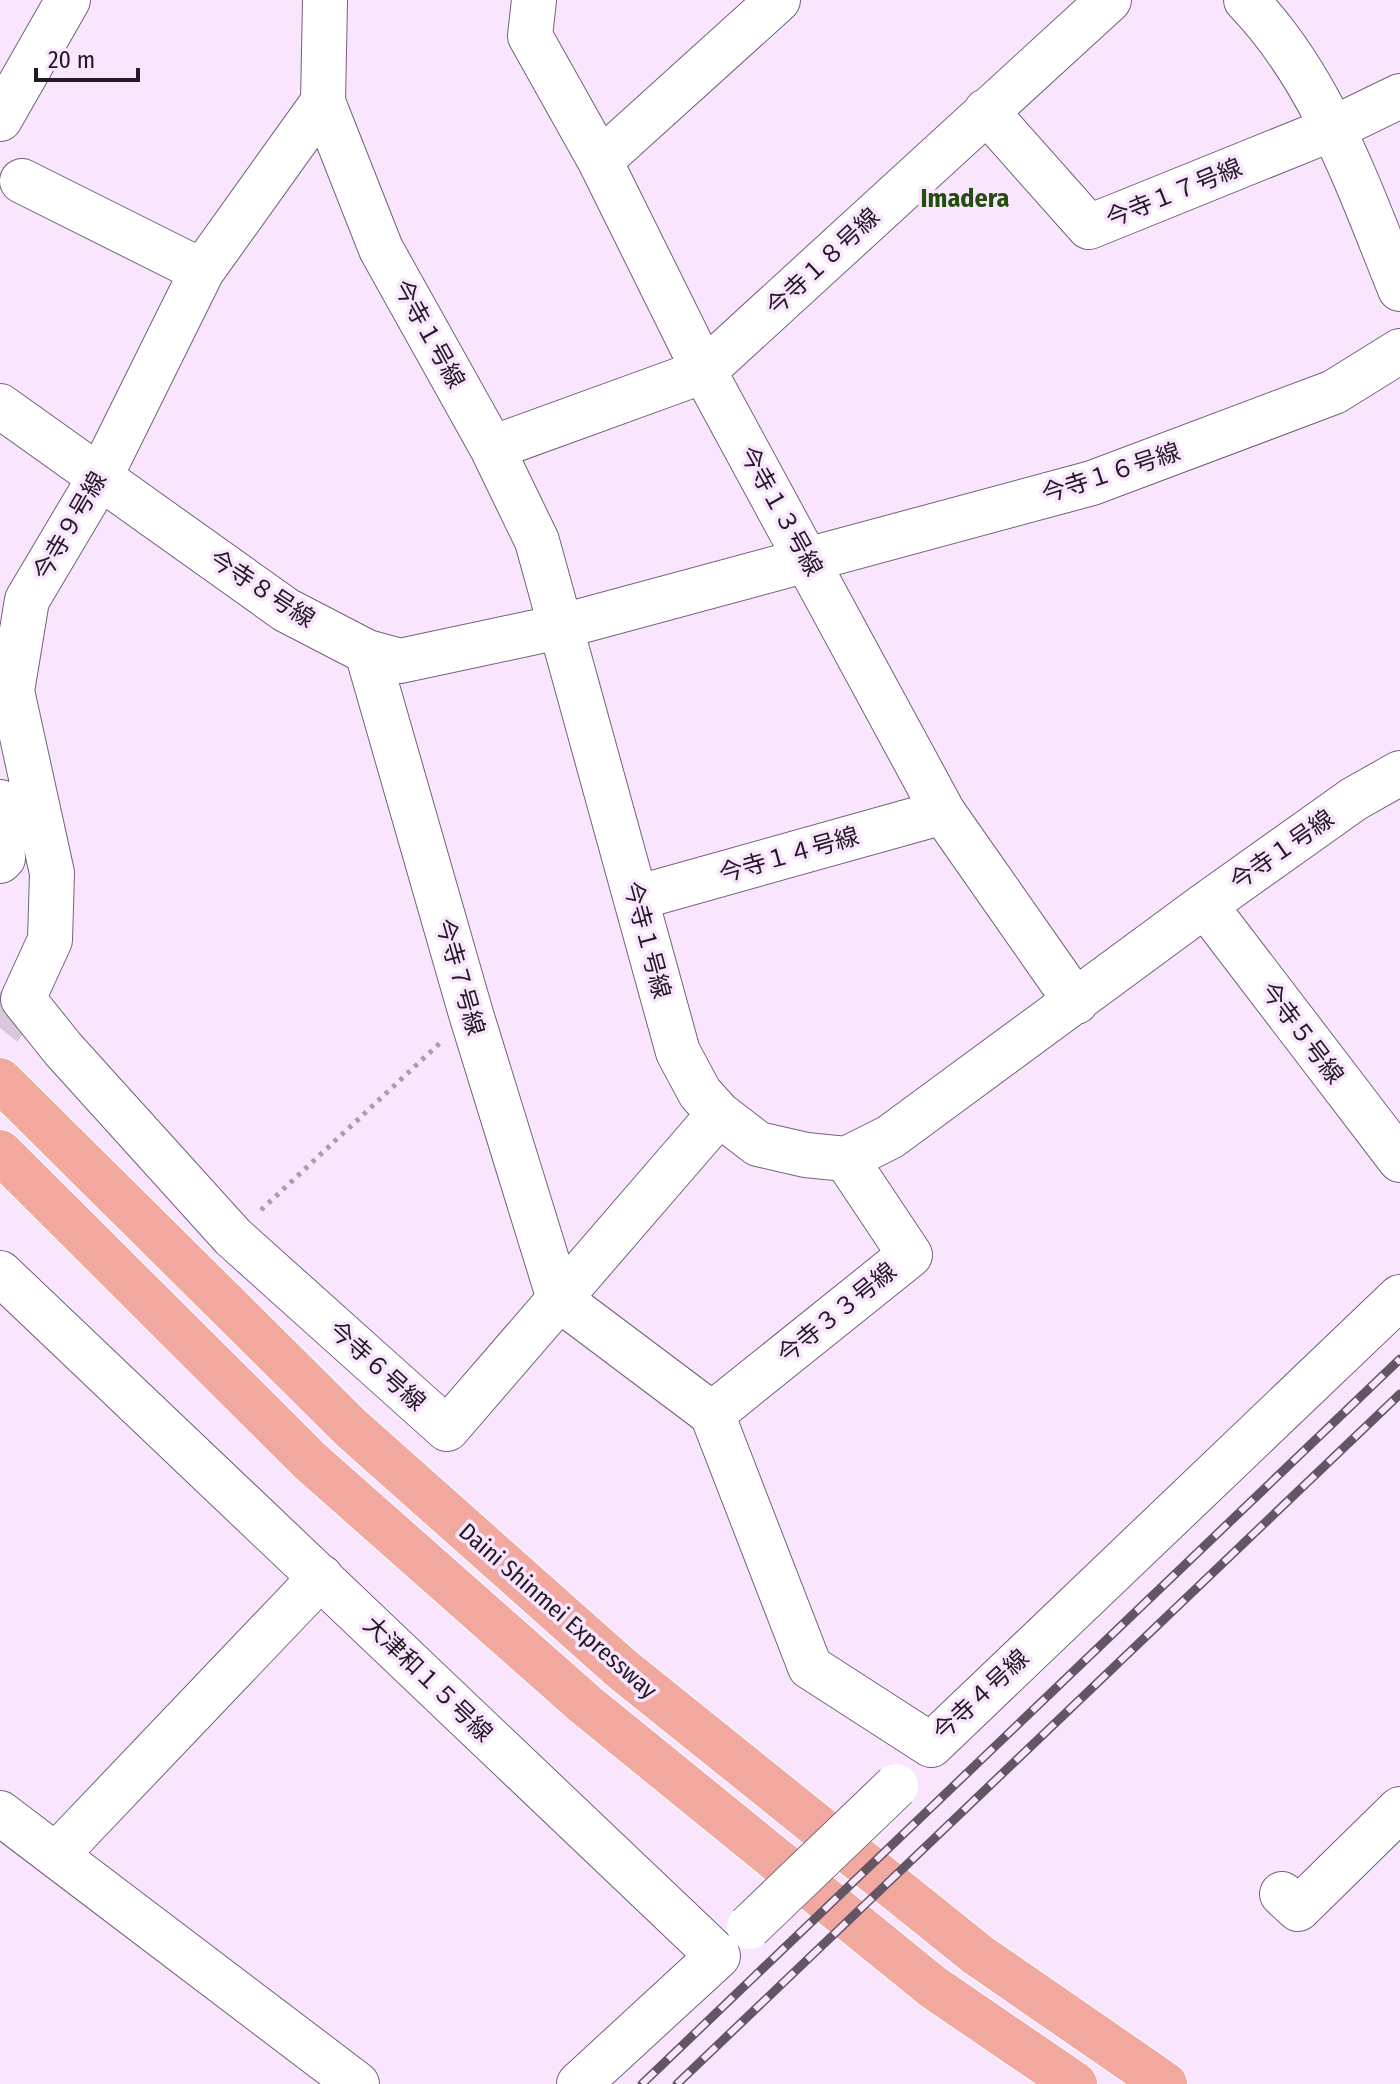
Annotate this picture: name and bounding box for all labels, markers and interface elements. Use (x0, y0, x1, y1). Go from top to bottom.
scale bar (36, 32, 138, 82)
text: 20 m (48, 46, 95, 74)
street label: 今寺１７号線 (1102, 153, 1246, 233)
district label: Imadera (921, 183, 1009, 214)
street label: 今寺１８号線 (761, 203, 885, 321)
street label: 今寺１号線 (388, 275, 470, 393)
street label: 今寺１６号線 (1038, 437, 1184, 509)
street label: 今寺１３号線 (734, 441, 828, 581)
street label: 今寺９号線 (28, 467, 112, 585)
street label: 今寺８号線 (204, 545, 320, 633)
street label: 今寺１号線 (1225, 804, 1339, 896)
street label: 今寺１４号線 (716, 822, 862, 888)
street label: 今寺１号線 (618, 878, 676, 1002)
street label: 今寺７号線 (430, 915, 490, 1039)
street label: 今寺５号線 (1255, 977, 1349, 1089)
street label: 今寺３３号線 (772, 1257, 902, 1369)
street label: 今寺６号線 (323, 1315, 431, 1417)
street label: Daini Shinmei Expressway (453, 1518, 663, 1705)
street label: 大津和１５号線 (358, 1611, 498, 1747)
street label: 今寺４号線 (928, 1644, 1034, 1746)

